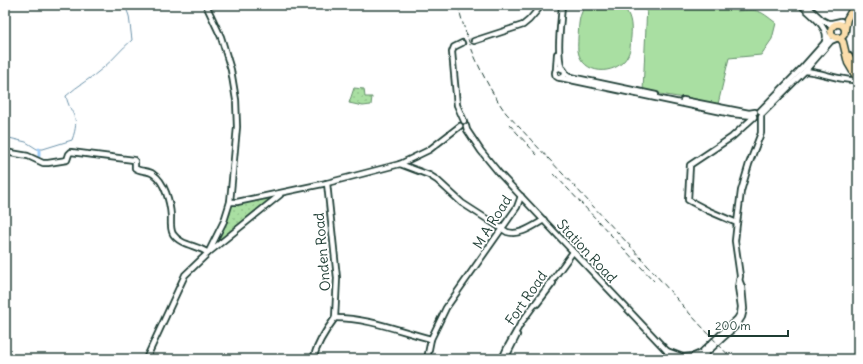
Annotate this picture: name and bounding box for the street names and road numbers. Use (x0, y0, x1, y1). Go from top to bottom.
street label: M A Road (469, 192, 515, 252)
street label: Onden Road (310, 212, 334, 292)
street label: Station Road (553, 216, 621, 286)
street label: Fort Road (501, 268, 551, 328)

